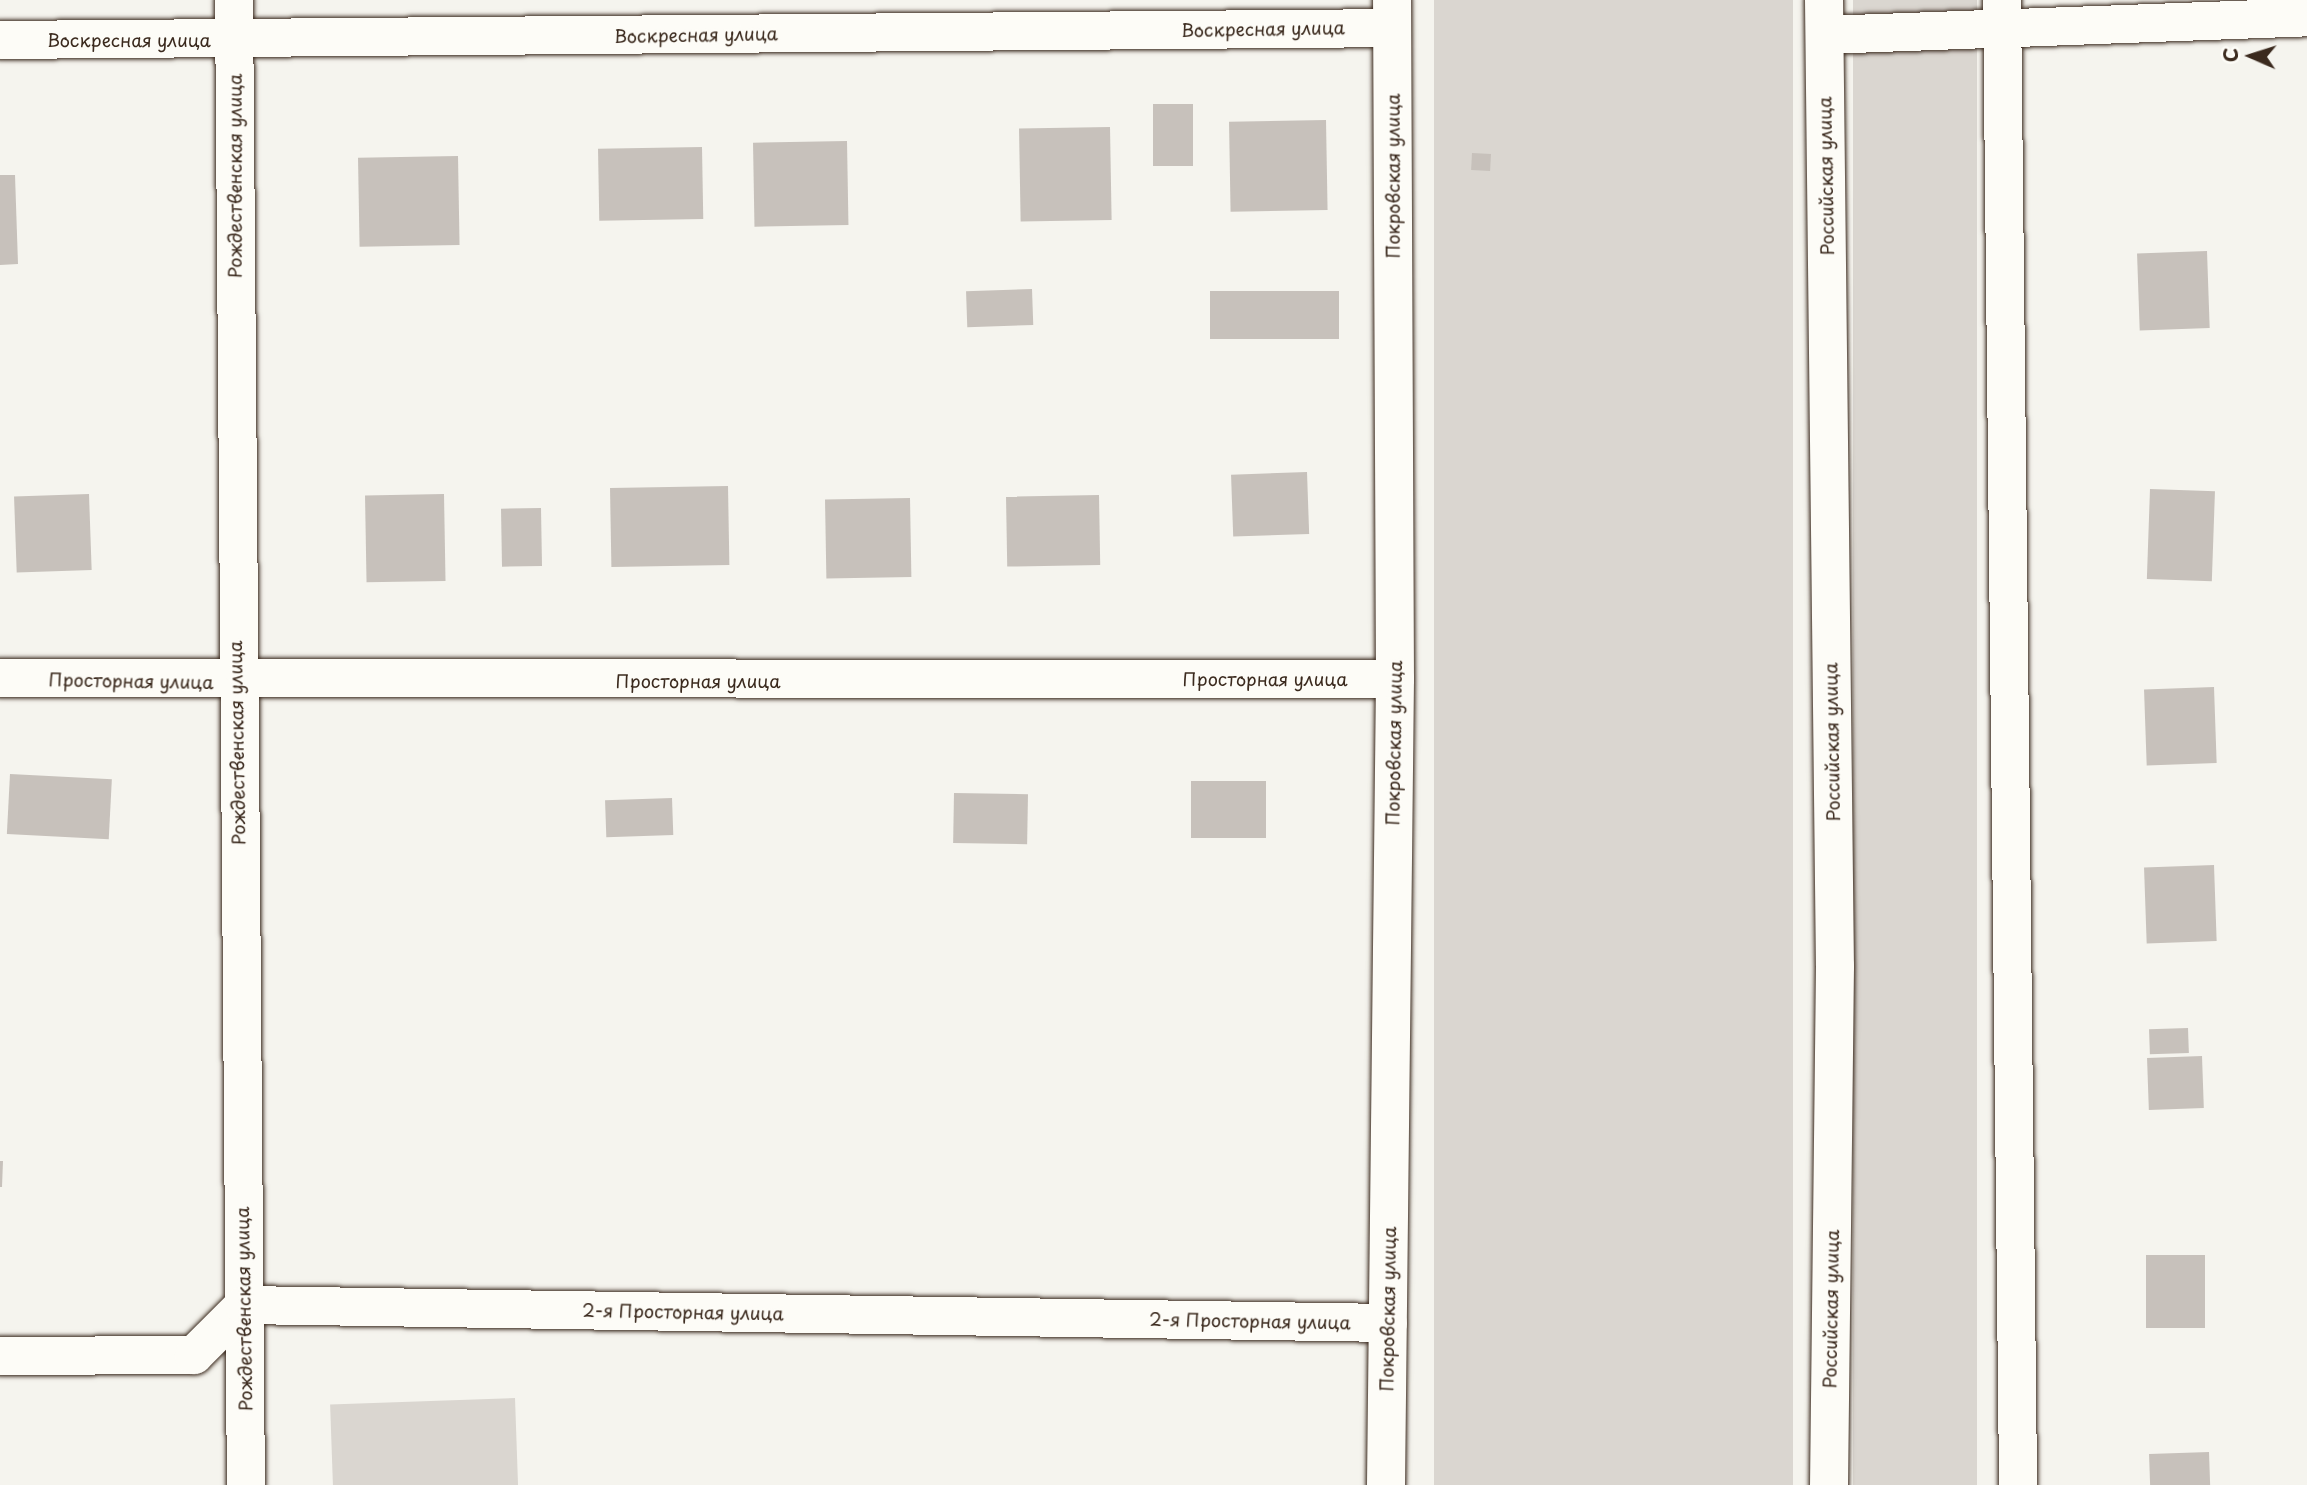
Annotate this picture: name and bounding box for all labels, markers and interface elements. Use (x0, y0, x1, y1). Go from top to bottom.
street label: Воскресная улица (1180, 17, 1346, 41)
north arrow (2216, 21, 2286, 91)
street label: Воскресная улица (613, 23, 779, 47)
street label: Воскресная улица (47, 29, 211, 51)
text: С (2216, 47, 2244, 63)
street label: Рождественская улица (224, 73, 246, 279)
street label: Покровская улица (1382, 93, 1404, 259)
street label: Российская улица (1814, 96, 1838, 256)
street label: Рождественская улица (224, 640, 250, 846)
street label: Покровская улица (1382, 660, 1406, 826)
street label: Российская улица (1820, 662, 1844, 822)
street label: Просторная улица (1182, 668, 1348, 690)
street label: Просторная улица (48, 669, 214, 693)
street label: Просторная улица (615, 670, 781, 692)
street label: Рождественская улица (231, 1206, 257, 1412)
street label: Покровская улица (1376, 1226, 1400, 1392)
street label: Российская улица (1819, 1229, 1843, 1389)
street label: 2-я Просторная улица (581, 1299, 785, 1325)
street label: 2-я Просторная улица (1148, 1308, 1352, 1334)

